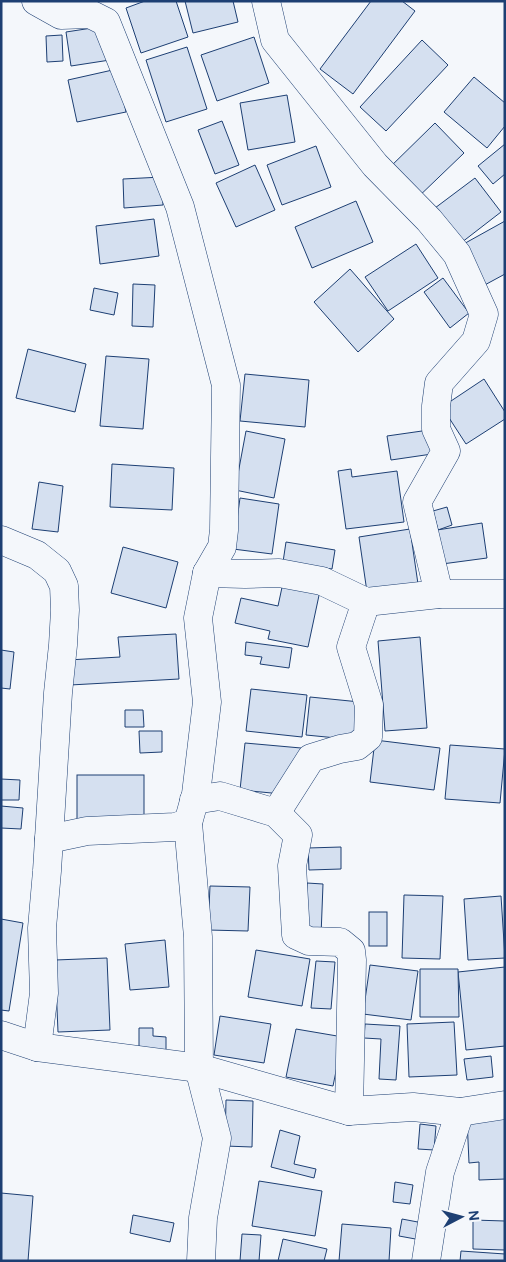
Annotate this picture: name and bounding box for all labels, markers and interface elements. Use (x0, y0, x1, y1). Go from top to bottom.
north arrow (436, 1192, 486, 1242)
text: N (464, 1210, 483, 1222)

